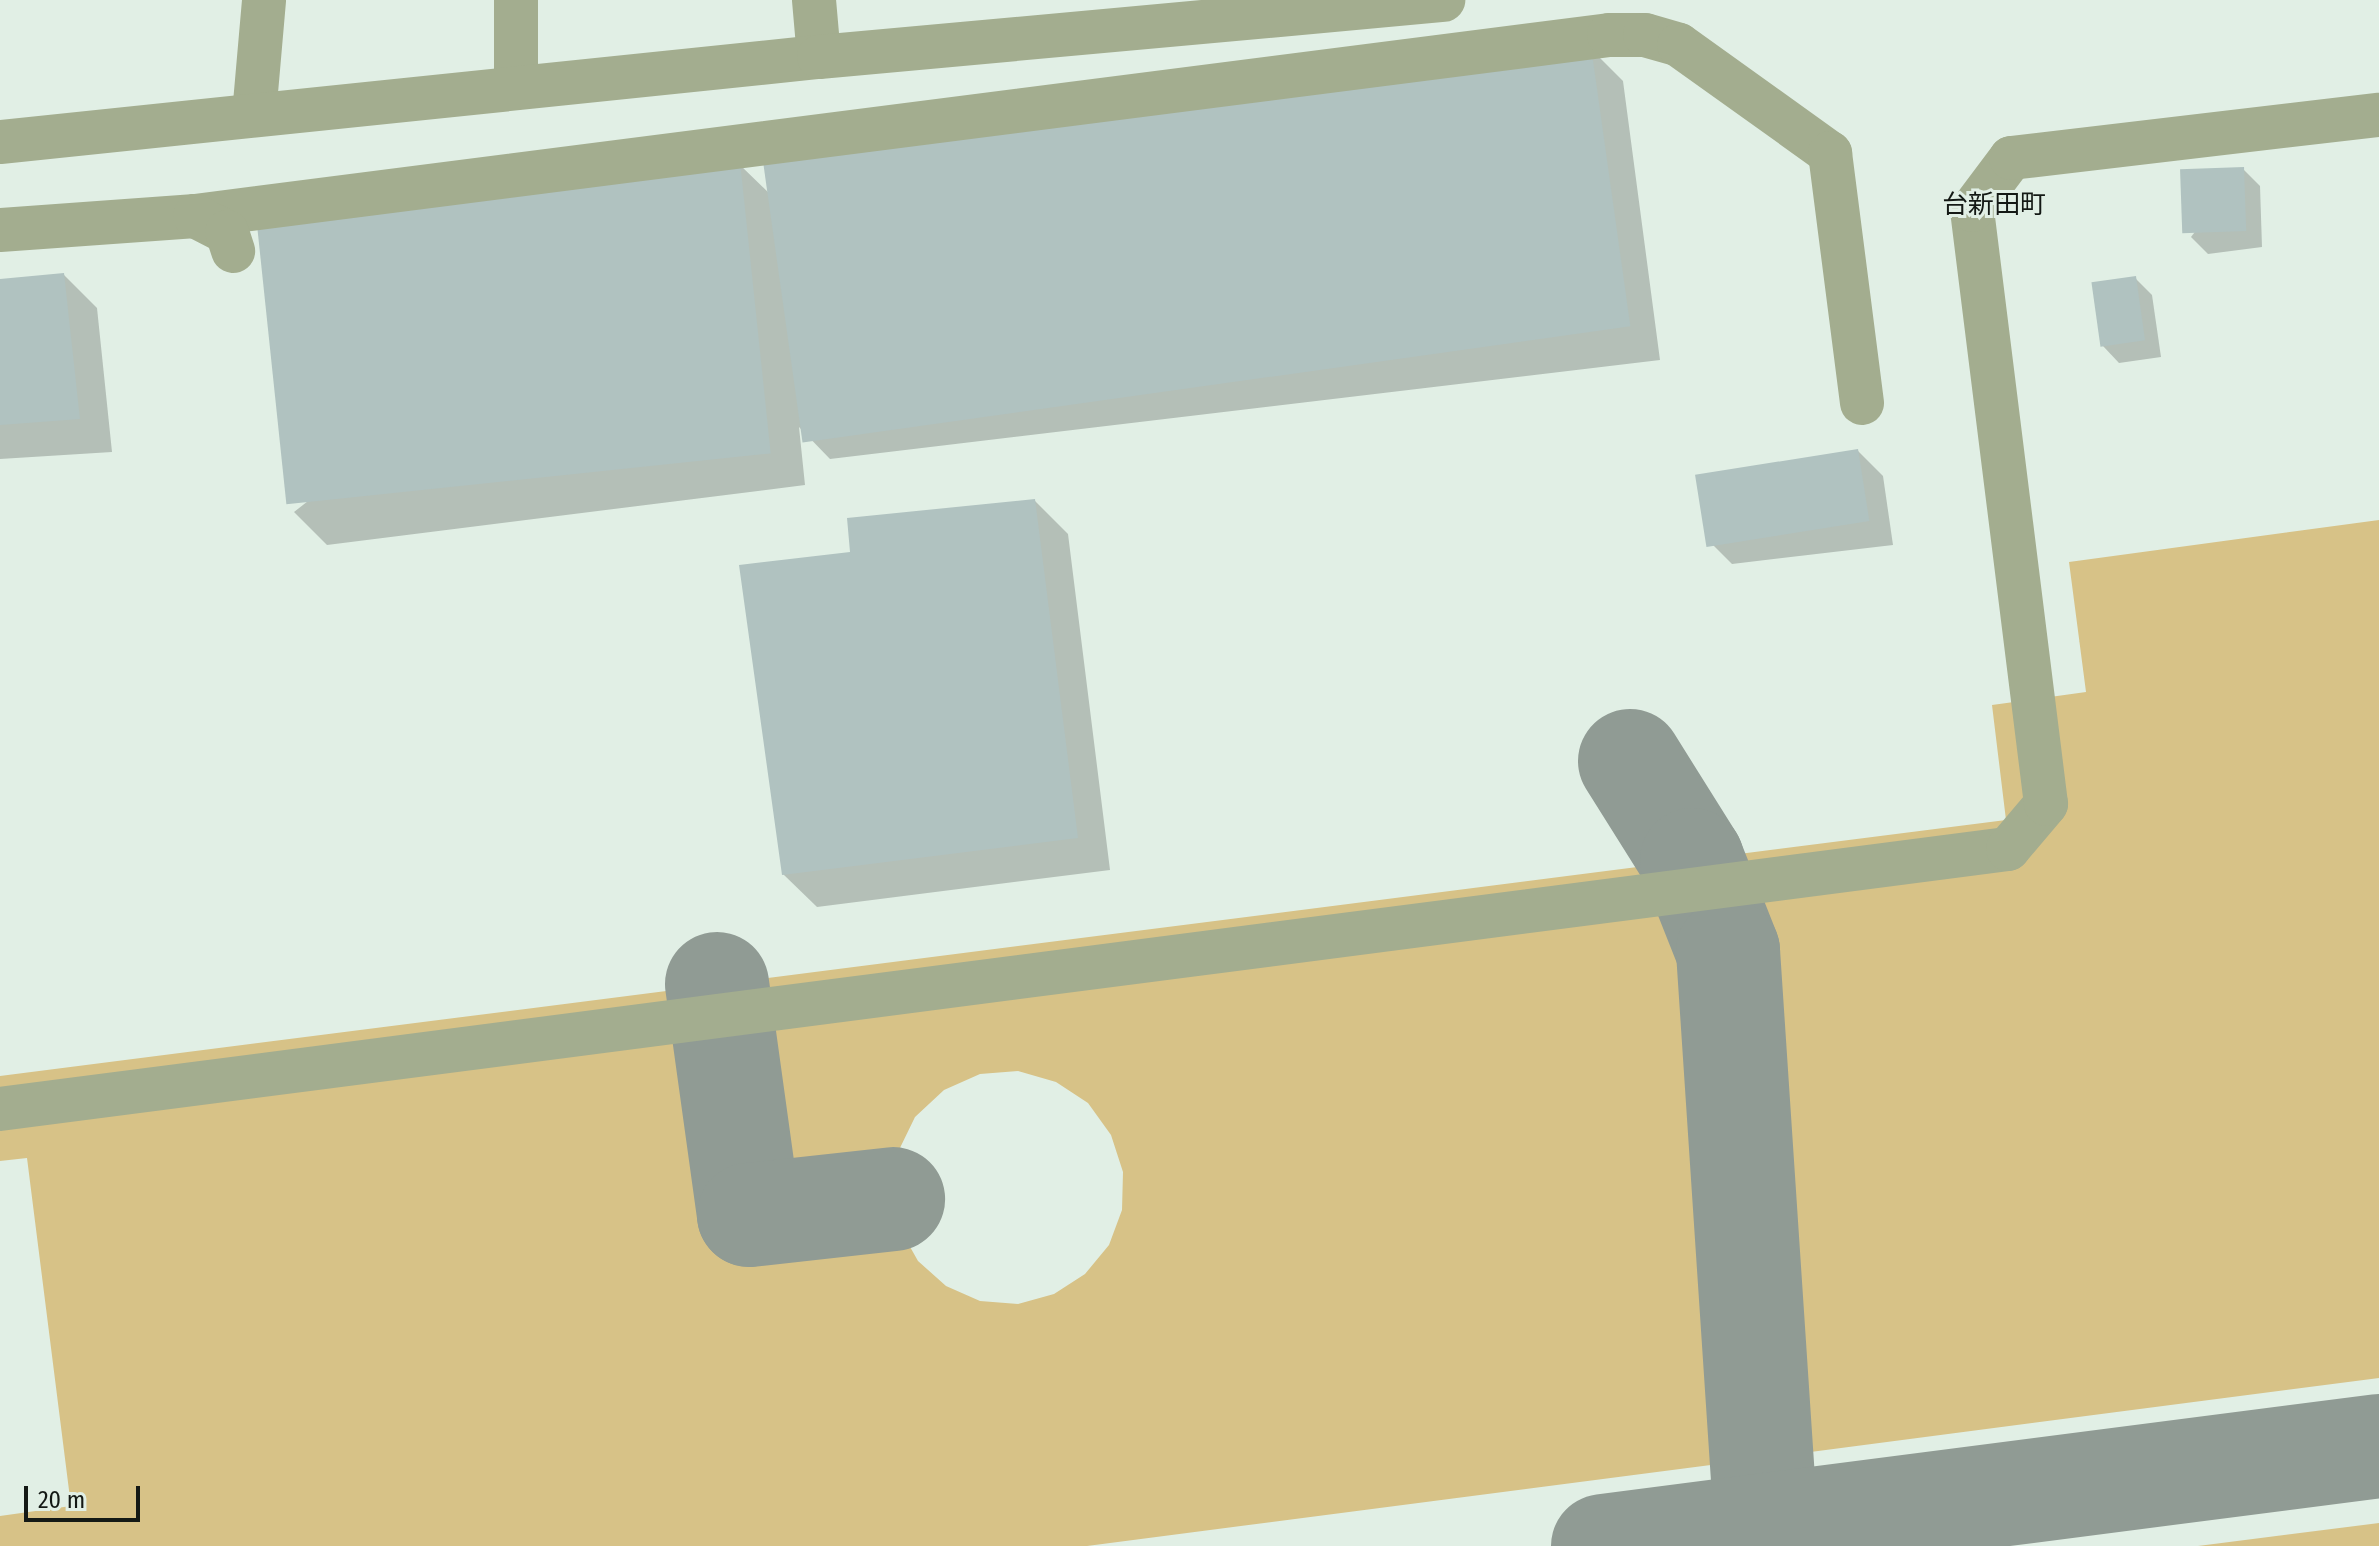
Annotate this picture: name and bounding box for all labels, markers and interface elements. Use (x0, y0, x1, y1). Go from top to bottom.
district label: 台新田町 (1942, 189, 2046, 221)
scale bar (28, 1470, 144, 1520)
text: 20 m (38, 1486, 85, 1514)

